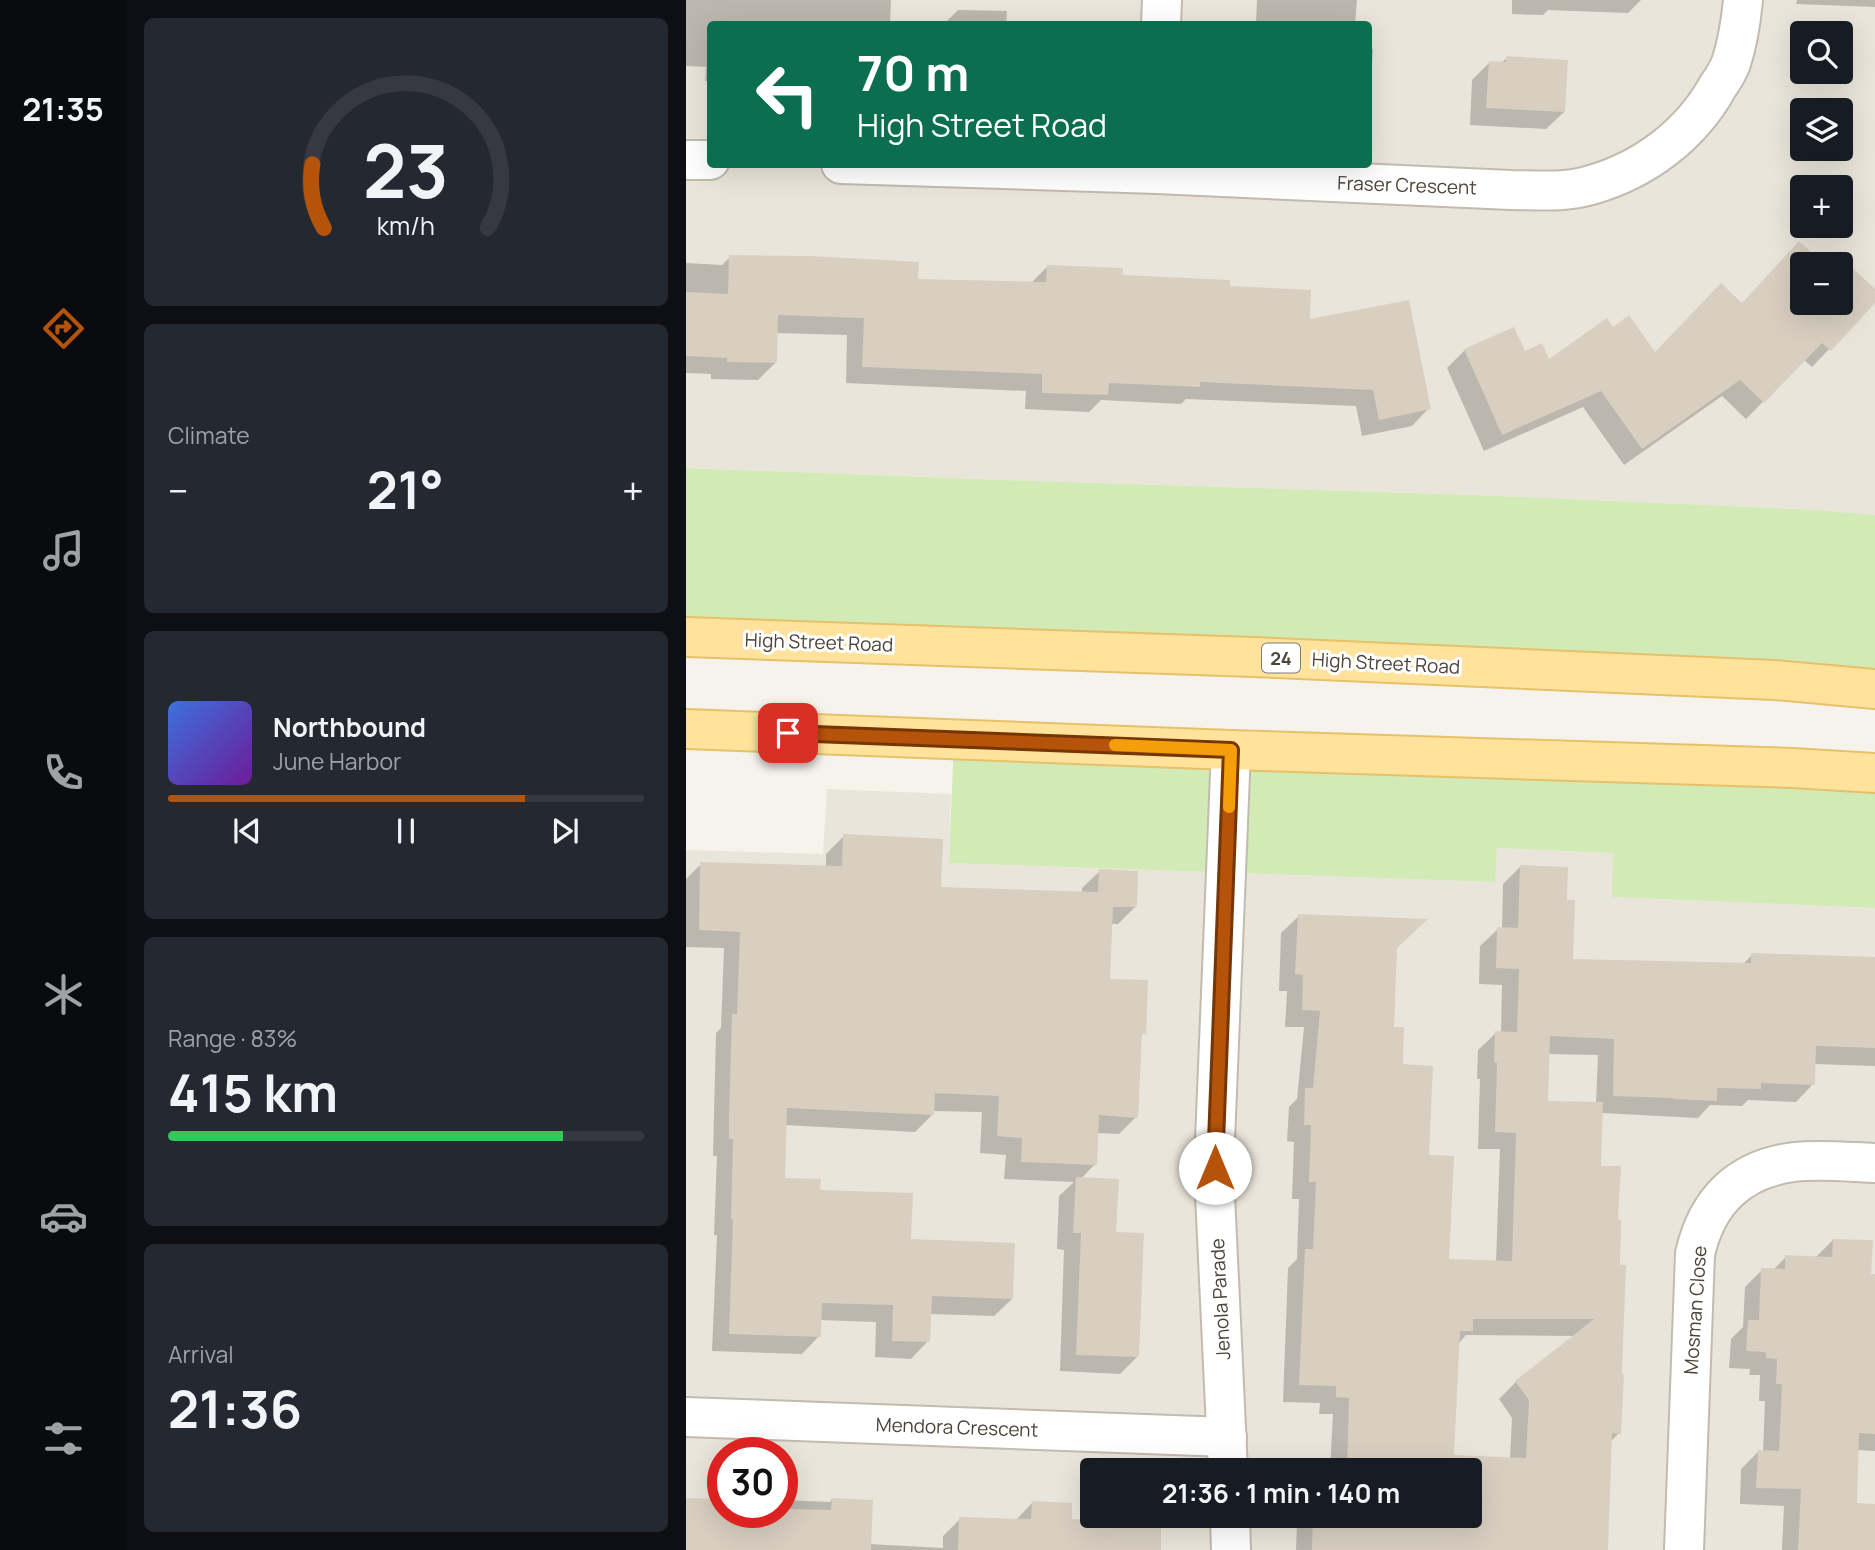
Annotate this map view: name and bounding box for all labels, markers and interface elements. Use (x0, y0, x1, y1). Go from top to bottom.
map controls (1790, 21, 1853, 315)
button: search (1790, 21, 1853, 84)
text: 70 m (857, 39, 969, 106)
icon: left (742, 49, 833, 140)
text: 21:35 (22, 87, 104, 131)
button: layers (1790, 98, 1853, 161)
text: High Street Road (857, 103, 1107, 147)
text: 23 (363, 121, 449, 221)
street label: Fraser Crescent (1337, 170, 1477, 200)
button: + (1790, 175, 1853, 238)
text: km/h (377, 208, 435, 243)
button: − (1790, 252, 1853, 315)
icon: directions (39, 304, 88, 353)
text: Climate (168, 419, 250, 451)
text: 21° (367, 454, 444, 525)
text: − (168, 464, 189, 516)
text: + (622, 464, 644, 516)
icon: music (39, 526, 88, 575)
street label: High Street Road (744, 626, 894, 658)
road number: 24 (1262, 644, 1300, 672)
street label: High Street Road (1311, 646, 1461, 680)
pin (758, 703, 818, 763)
text: Northbound (273, 709, 426, 745)
icon: arrive (769, 714, 807, 752)
text: June Harbor (273, 745, 401, 777)
icon: phone (39, 748, 88, 797)
icon: previous (228, 812, 266, 850)
icon: pause (387, 812, 425, 850)
icon: next (546, 812, 584, 850)
icon: climate (39, 970, 88, 1019)
text: Range · 83% (168, 1022, 297, 1054)
text: 415 km (168, 1057, 338, 1128)
position arrow (1178, 1131, 1252, 1205)
icon: car (39, 1192, 88, 1241)
street label: Jenola Parade (1204, 1237, 1236, 1361)
street label: Mosman Close (1678, 1245, 1712, 1375)
text: Arrival (168, 1338, 234, 1370)
text: 21:36 (168, 1373, 302, 1444)
street label: Mendora Crescent (875, 1411, 1039, 1443)
icon: filters (39, 1414, 88, 1463)
speed limit sign: 30 (707, 1437, 798, 1528)
text: 21:36 · 1 min · 140 m (1162, 1475, 1400, 1511)

